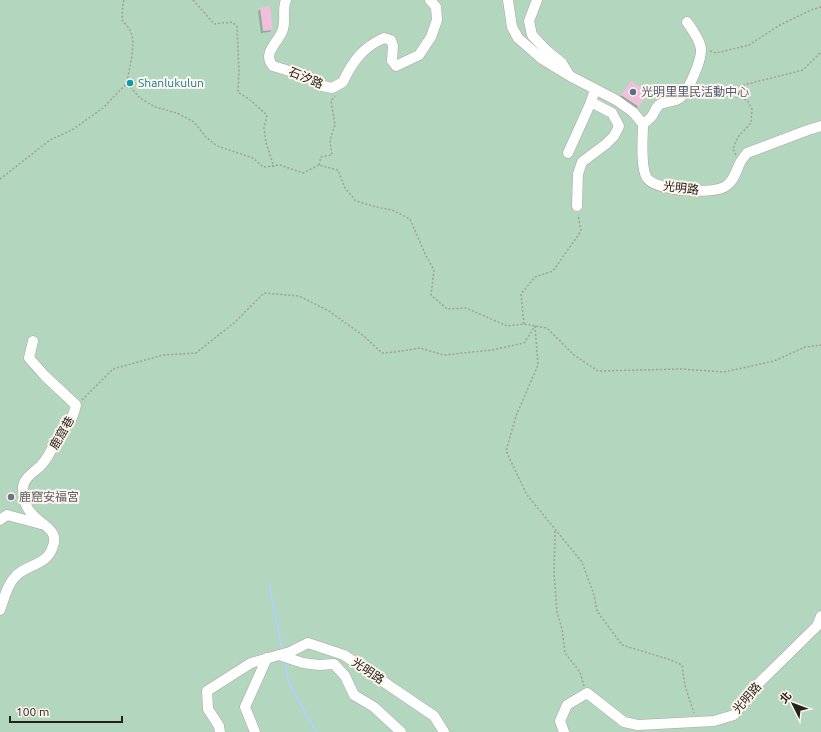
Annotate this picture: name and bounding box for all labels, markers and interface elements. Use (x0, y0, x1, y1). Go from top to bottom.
street label: 石汐路 (287, 65, 325, 91)
place label: Shanlukulun (138, 76, 204, 89)
marker: Shanlukulun (125, 78, 135, 88)
place label: 光明里里民活動中心 (641, 85, 749, 98)
marker: 光明里里民活動中心 (628, 87, 638, 97)
street label: 光明路 (662, 179, 700, 196)
street label: 鹿窟巷 (47, 414, 76, 452)
place label: 鹿窟安福宮 (19, 490, 79, 503)
marker: 鹿窟安福宮 (6, 492, 16, 502)
street label: 光明路 (350, 655, 387, 686)
street label: 光明路 (730, 680, 763, 716)
north arrow (773, 684, 813, 724)
text: 北 (777, 689, 794, 705)
scale bar (10, 698, 122, 724)
text: 100 m (16, 705, 49, 718)

